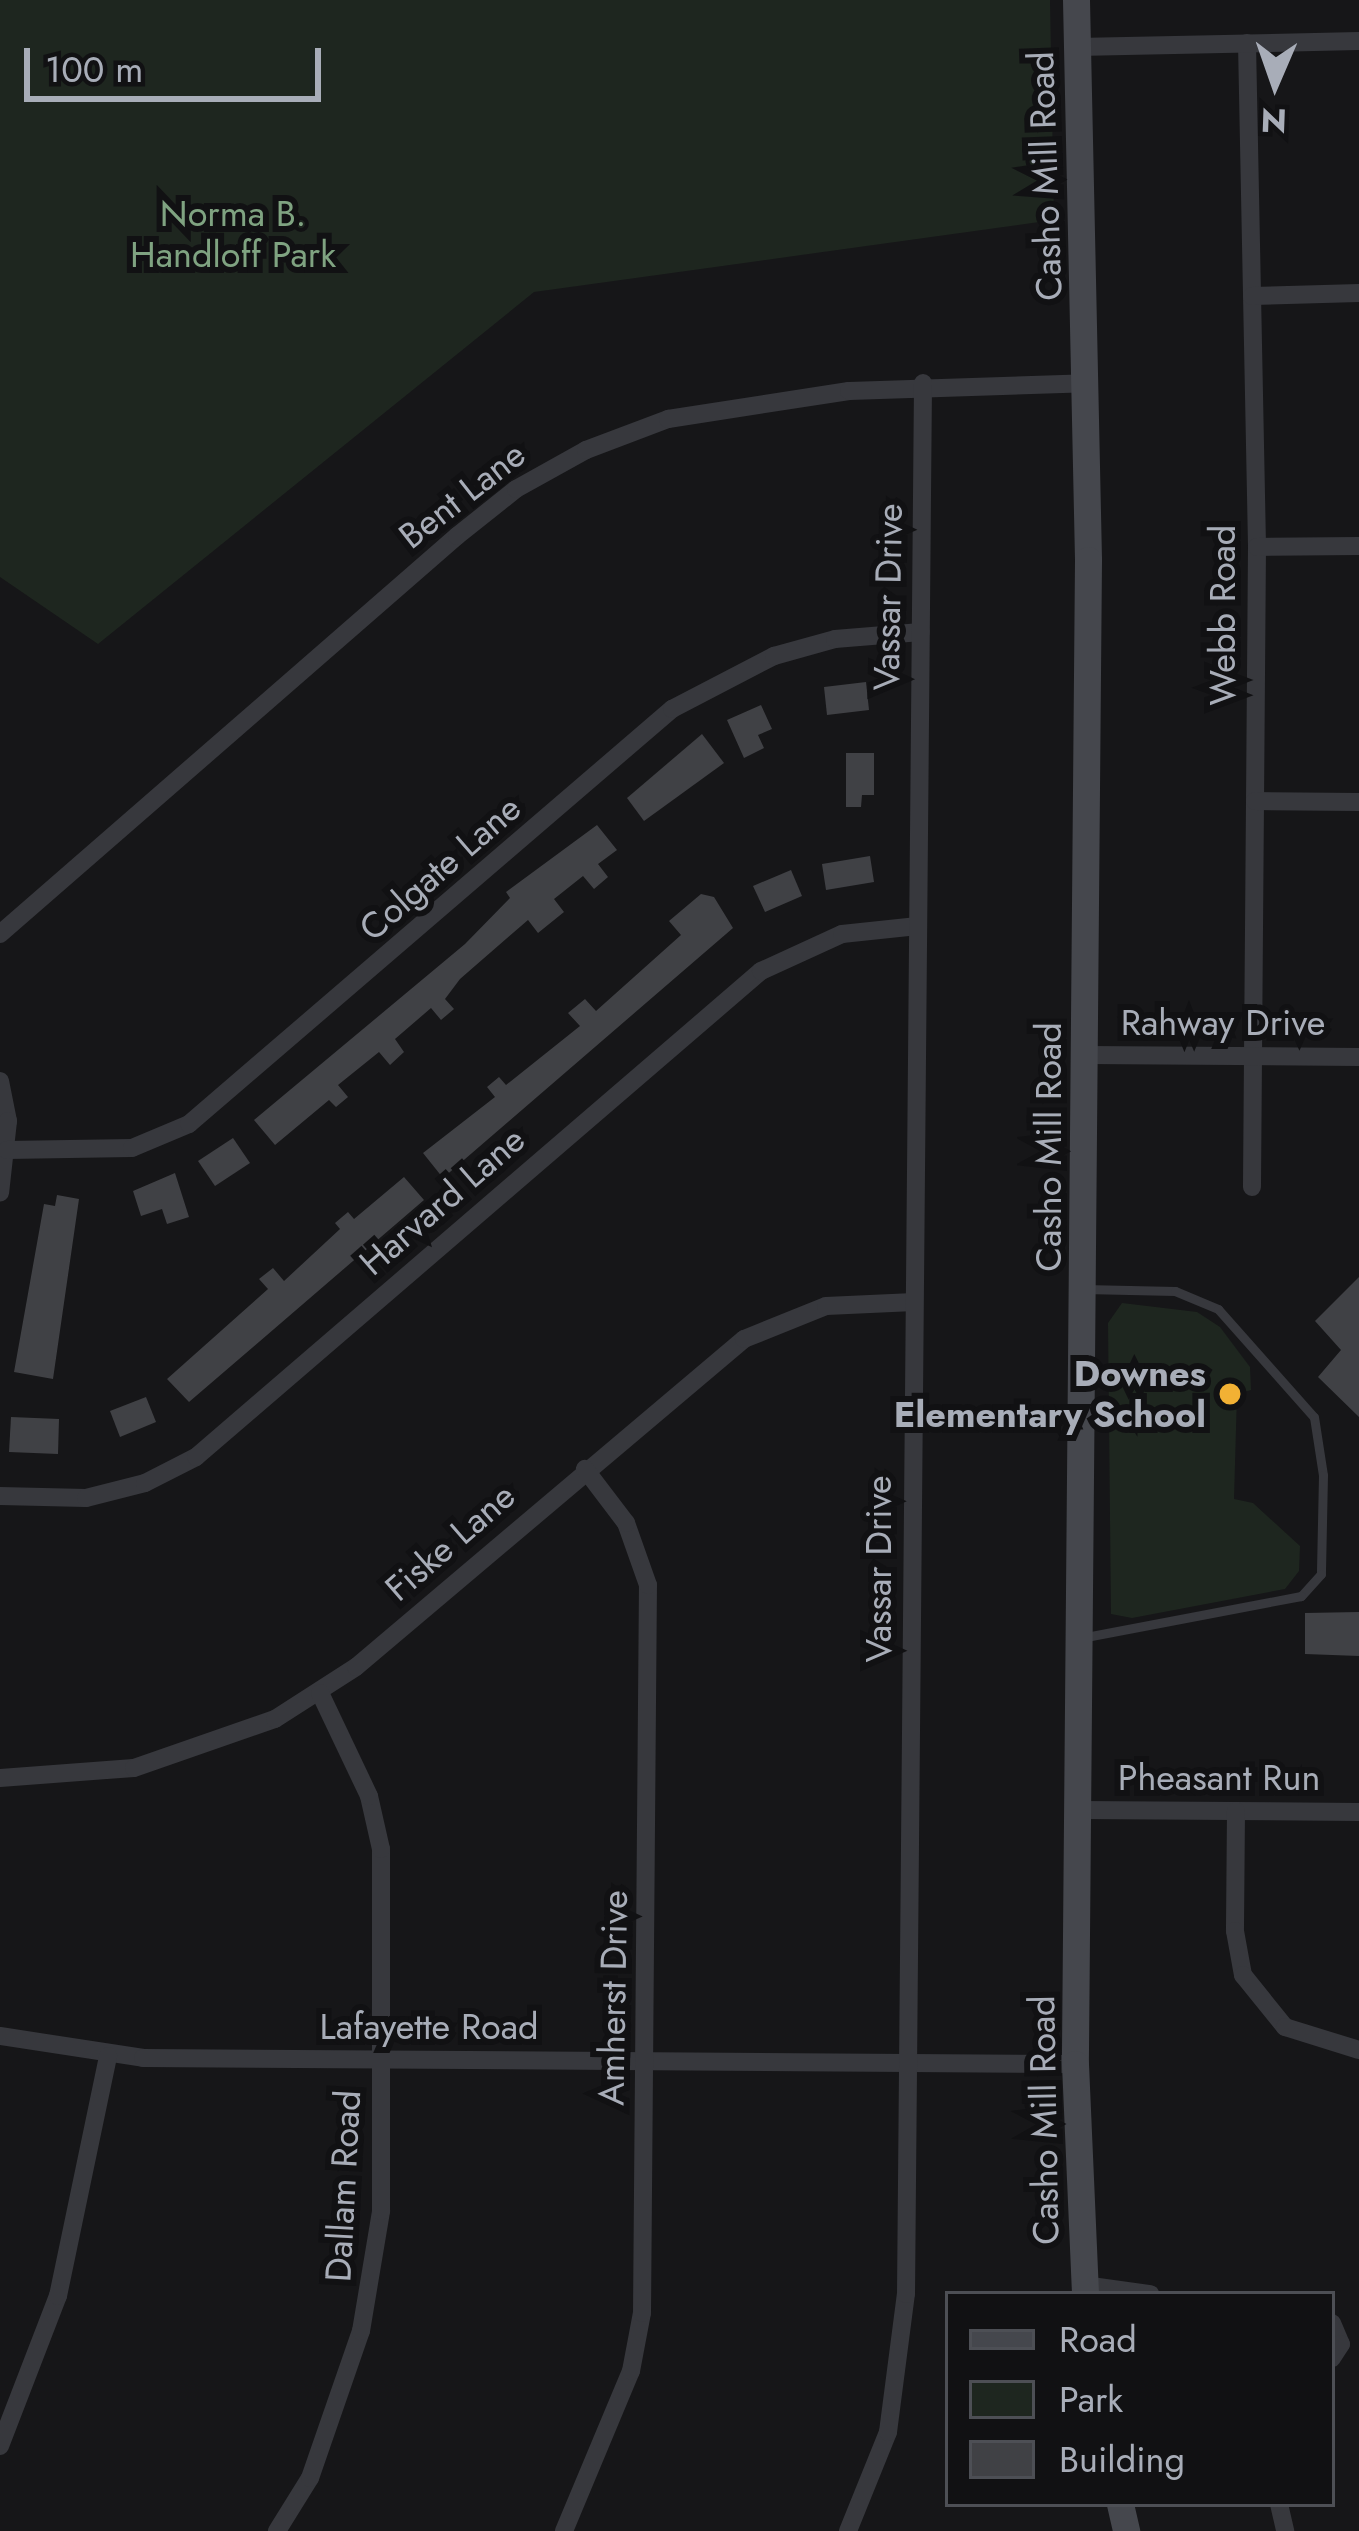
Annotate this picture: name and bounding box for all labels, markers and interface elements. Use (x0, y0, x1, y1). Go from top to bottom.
scale bar (30, 24, 327, 98)
north arrow (1215, 24, 1335, 144)
text: 100 m (45, 43, 143, 95)
street label: Casho Mill Road (1019, 51, 1071, 301)
text: N (1260, 97, 1288, 144)
park label: Norma B. Handloff Park (130, 191, 336, 276)
street label: Bent Lane (390, 432, 534, 558)
street label: Vassar Drive (865, 503, 911, 691)
street label: Webb Road (1201, 525, 1245, 705)
street label: Colgate Lane (351, 786, 529, 950)
street label: Rahway Drive (1121, 1001, 1325, 1045)
street label: Casho Mill Road (1027, 1022, 1071, 1272)
street label: Harvard Lane (351, 1118, 533, 1284)
place label: Downes Elementary School (894, 1351, 1206, 1436)
marker: Downes Elementary School (1217, 1381, 1243, 1407)
street label: Fiske Lane (376, 1474, 524, 1610)
street label: Vassar Drive (857, 1476, 901, 1662)
street label: Pheasant Run (1118, 1756, 1320, 1800)
street label: Amherst Drive (590, 1890, 636, 2106)
street label: Casho Mill Road (1020, 1995, 1068, 2245)
street label: Lafayette Road (319, 2005, 539, 2049)
street label: Dallam Road (316, 2089, 370, 2283)
legend (945, 2291, 1335, 2507)
text: Road (1059, 2313, 1137, 2365)
text: Park (1059, 2373, 1123, 2425)
text: Building (1059, 2433, 1185, 2485)

